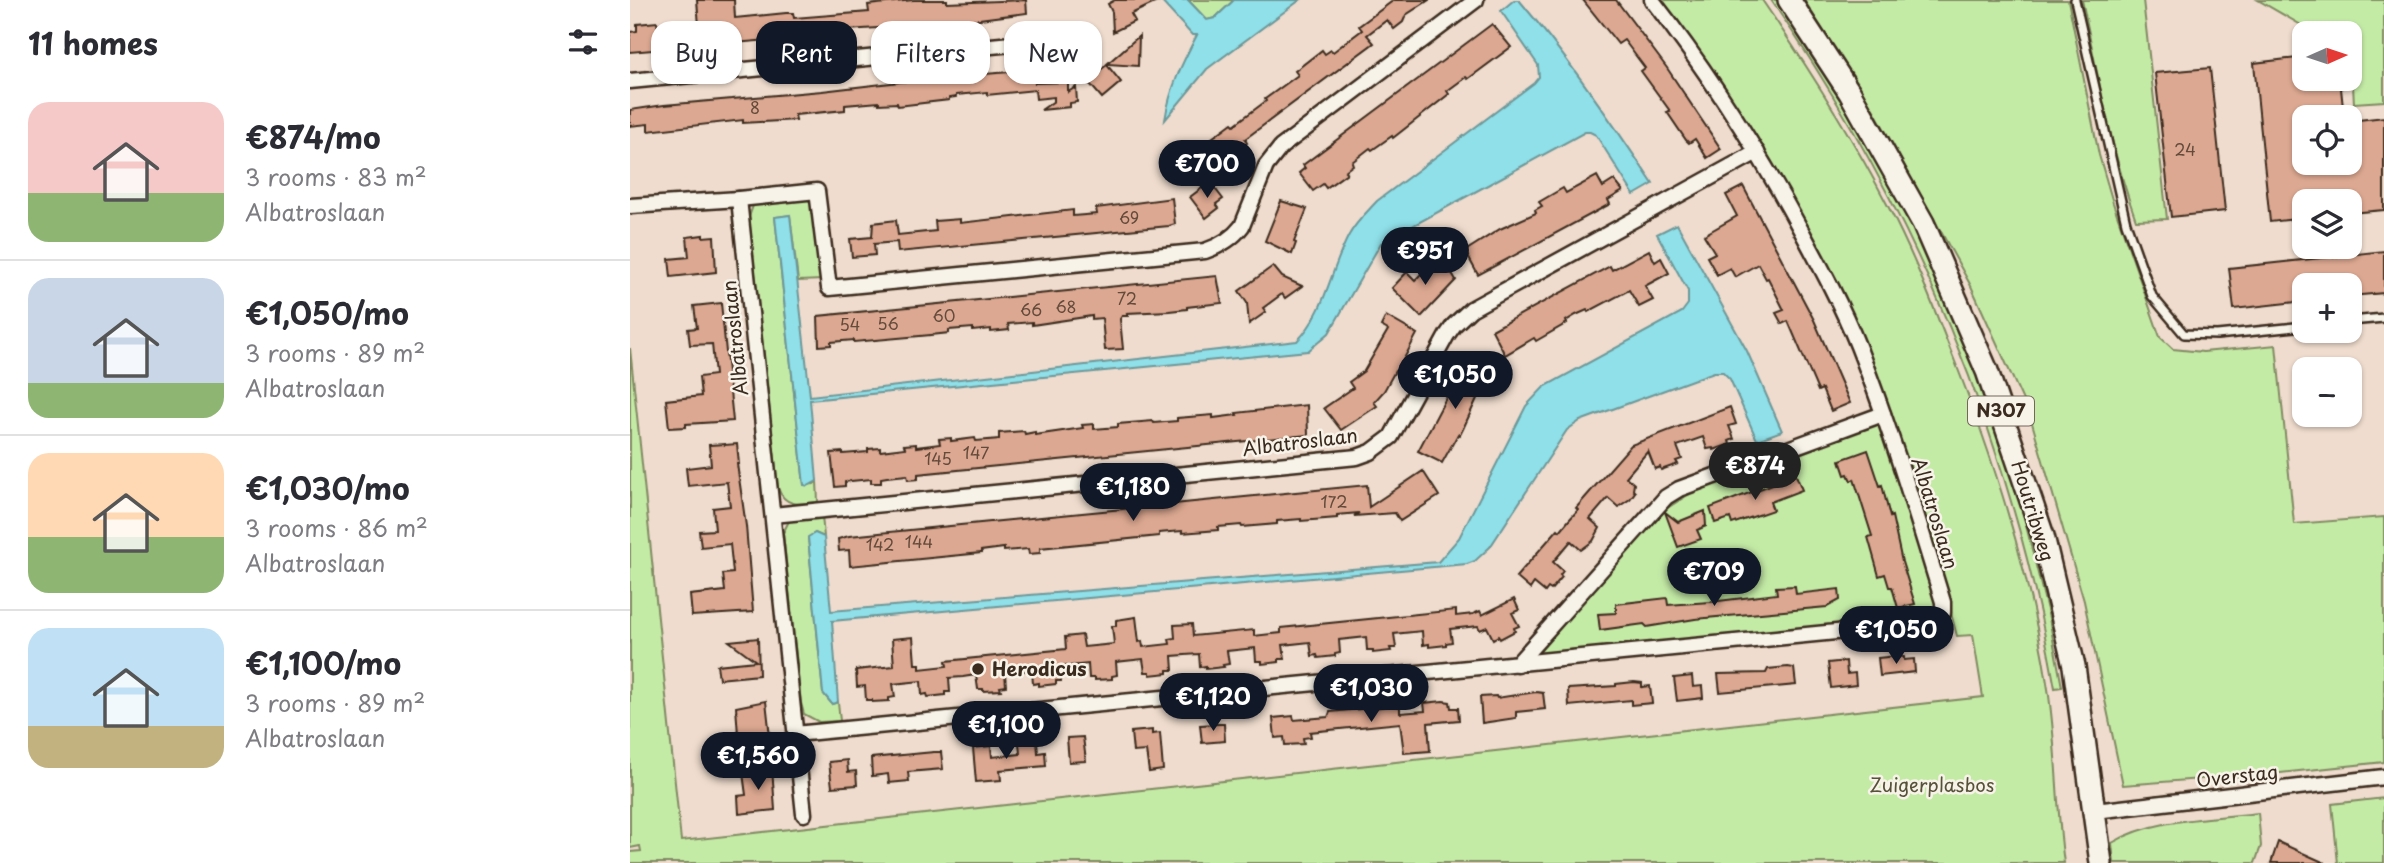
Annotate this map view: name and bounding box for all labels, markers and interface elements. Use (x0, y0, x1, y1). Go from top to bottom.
text: 11 homes (28, 20, 158, 65)
chip: Buy (651, 21, 742, 84)
chip: Rent (756, 21, 857, 84)
chip: Filters (871, 21, 990, 84)
chip: New (1004, 21, 1102, 84)
north arrow (2292, 21, 2362, 91)
map controls (2292, 21, 2362, 427)
icon: filters (564, 23, 602, 61)
house number: 8 (750, 95, 760, 119)
button: locate (2292, 105, 2362, 175)
text: €874/mo (245, 114, 381, 159)
icon: home (84, 130, 168, 214)
house number: 24 (2174, 137, 2196, 161)
pin: €700 (1166, 140, 1248, 200)
text: €700 (1175, 145, 1239, 180)
text: 3 rooms · 83 m² (245, 159, 427, 194)
button: layers (2292, 189, 2362, 259)
text: Albatroslaan (245, 194, 385, 229)
house number: 69 (1119, 205, 1139, 229)
pin: €951 (1384, 228, 1466, 287)
text: €951 (1397, 232, 1453, 267)
button: + (2292, 273, 2362, 343)
street label: Albatroslaan (714, 279, 754, 397)
house number: 72 (1117, 286, 1137, 310)
text: €1,050/mo (245, 290, 409, 335)
house number: 68 (1055, 294, 1077, 318)
house number: 66 (1020, 297, 1042, 321)
house number: 60 (933, 303, 955, 327)
icon: home (84, 306, 168, 390)
house number: 56 (877, 311, 899, 335)
house number: 54 (840, 312, 860, 336)
text: 3 rooms · 89 m² (245, 335, 425, 370)
pin: €1,050 (1398, 352, 1512, 411)
text: €1,050 (1414, 356, 1496, 391)
button: − (2292, 357, 2362, 427)
text: Albatroslaan (245, 370, 385, 405)
road number: N307 (1968, 396, 2034, 426)
street label: Albatroslaan (1241, 420, 1359, 462)
house number: 147 (963, 440, 989, 464)
pin: €874 (1714, 442, 1796, 502)
house number: 145 (924, 446, 952, 470)
text: €874 (1725, 447, 1785, 482)
street label: Albatroslaan (1906, 453, 1966, 572)
street label: Houtribweg (2005, 457, 2063, 565)
pin: €1,180 (1076, 463, 1190, 523)
text: €1,030/mo (245, 465, 410, 510)
text: €1,180 (1096, 468, 1170, 503)
icon: home (84, 481, 168, 565)
house number: 172 (1320, 489, 1348, 513)
text: 3 rooms · 86 m² (245, 510, 428, 545)
house number: 144 (905, 529, 933, 553)
house number: 142 (866, 532, 894, 556)
text: Albatroslaan (245, 545, 385, 580)
pin: €709 (1673, 548, 1755, 608)
text: €709 (1683, 553, 1745, 588)
pin: €1,050 (1839, 606, 1953, 666)
text: €1,050 (1855, 611, 1937, 646)
text: €1,100/mo (245, 640, 401, 685)
place label: Herodicus (992, 654, 1087, 682)
icon: home (84, 656, 168, 740)
marker: Herodicus (970, 661, 986, 677)
pin: €1,030 (1314, 664, 1428, 724)
text: €1,030 (1330, 669, 1413, 704)
pin: €1,120 (1156, 674, 1270, 733)
text: €1,120 (1175, 678, 1251, 713)
text: 3 rooms · 89 m² (245, 685, 425, 720)
pin: €1,100 (949, 702, 1063, 761)
text: €1,100 (968, 706, 1044, 741)
text: Albatroslaan (245, 720, 385, 755)
pin: €1,560 (701, 732, 815, 792)
text: €1,560 (717, 737, 799, 772)
street label: Overstag (2195, 757, 2279, 793)
park label: Zuigerplasbos (1869, 770, 1995, 798)

